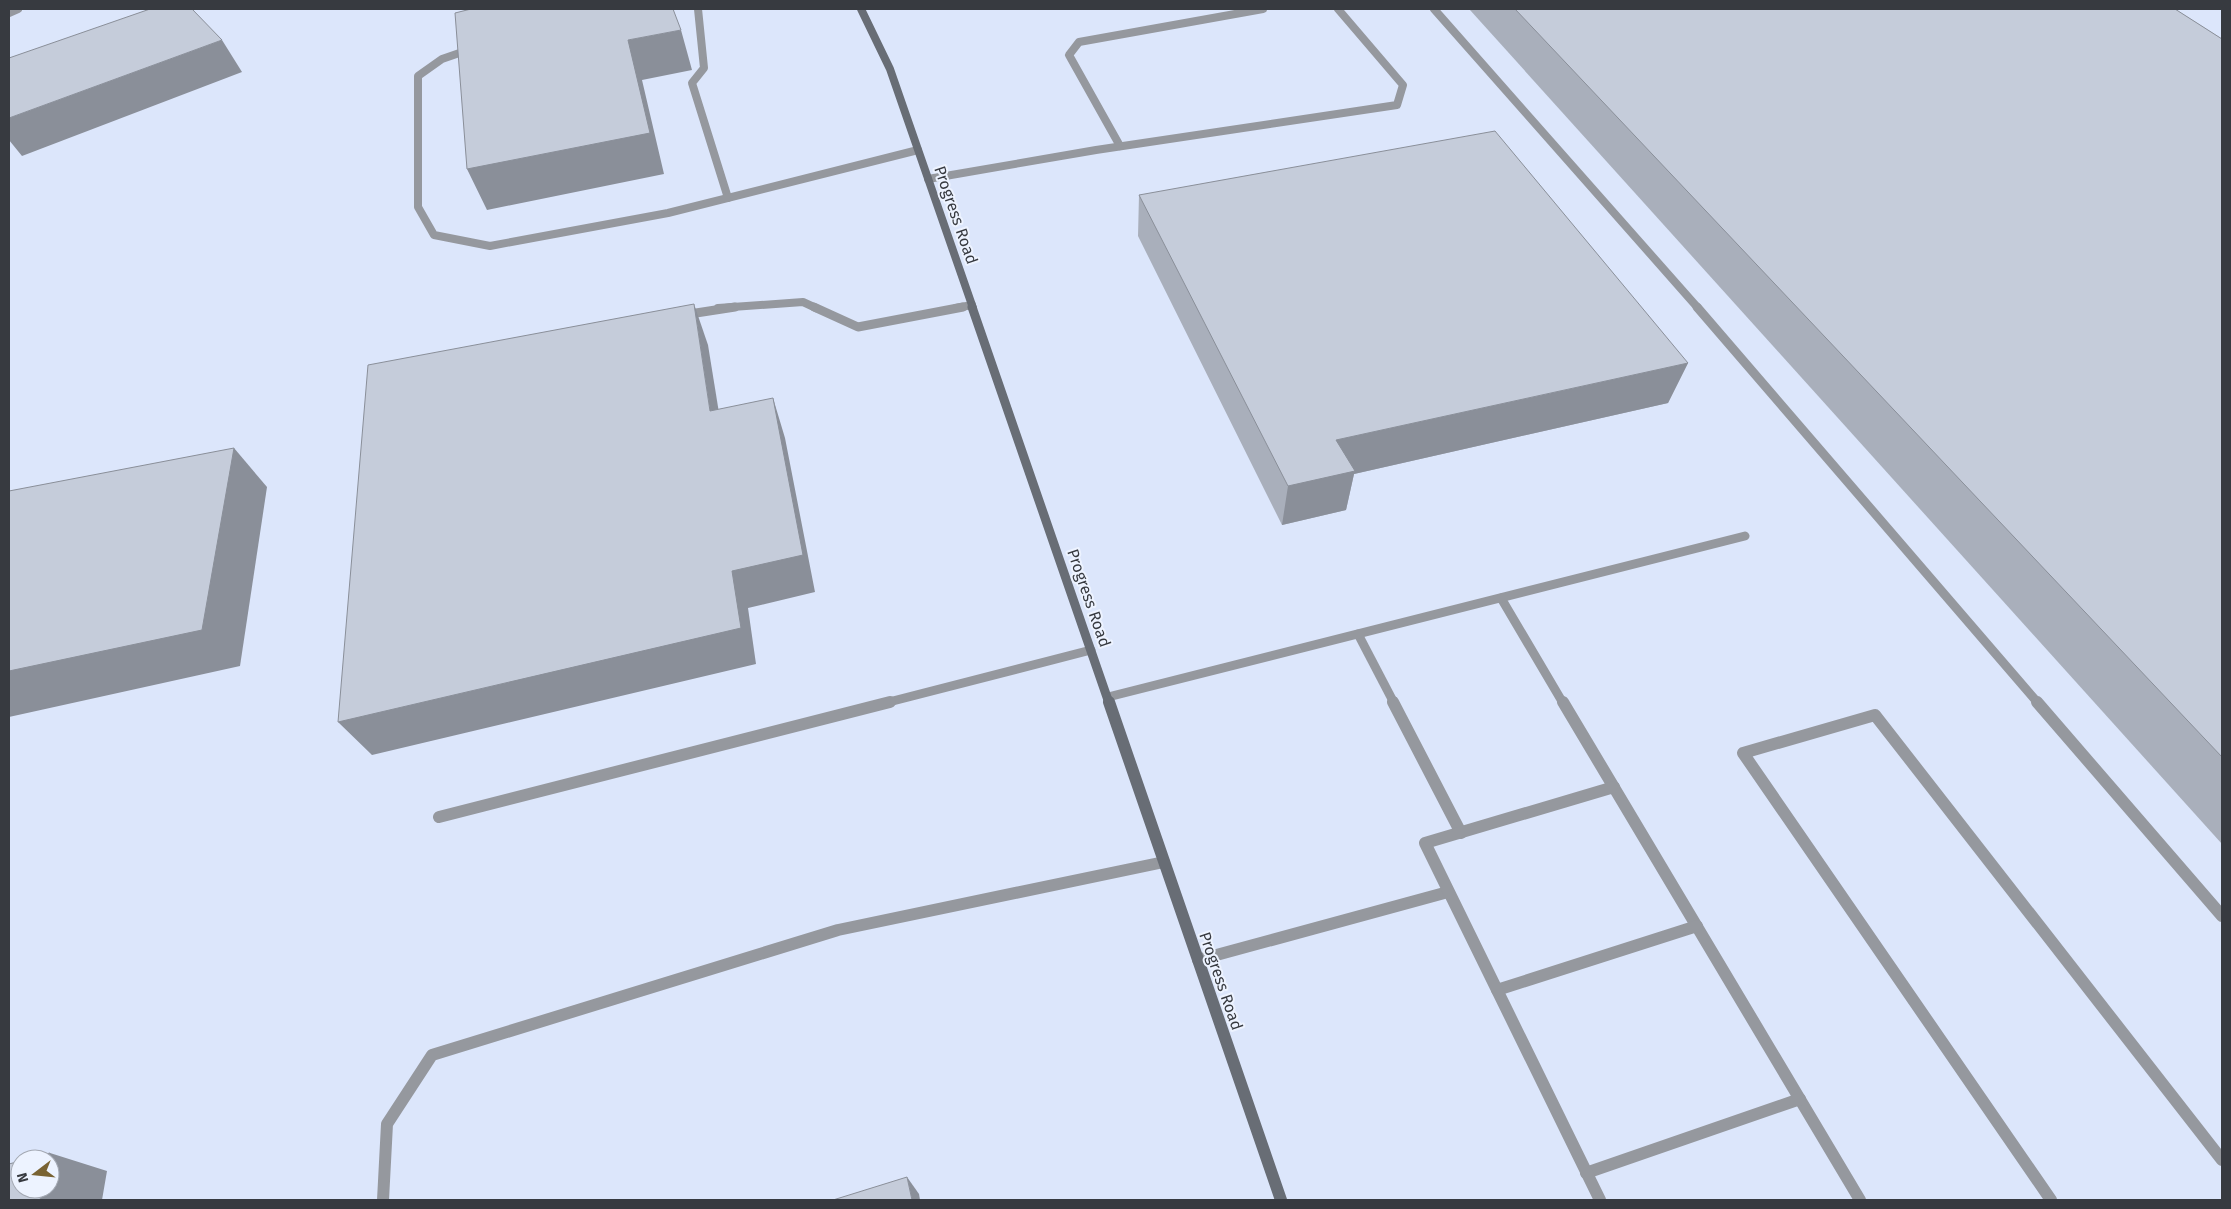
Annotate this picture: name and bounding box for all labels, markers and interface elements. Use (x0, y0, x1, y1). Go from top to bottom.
street label: Progress Road (930, 163, 982, 267)
street label: Progress Road (1063, 546, 1115, 650)
street label: Progress Road (1195, 929, 1247, 1033)
north arrow (10, 1149, 60, 1199)
text: N (14, 1171, 32, 1184)

